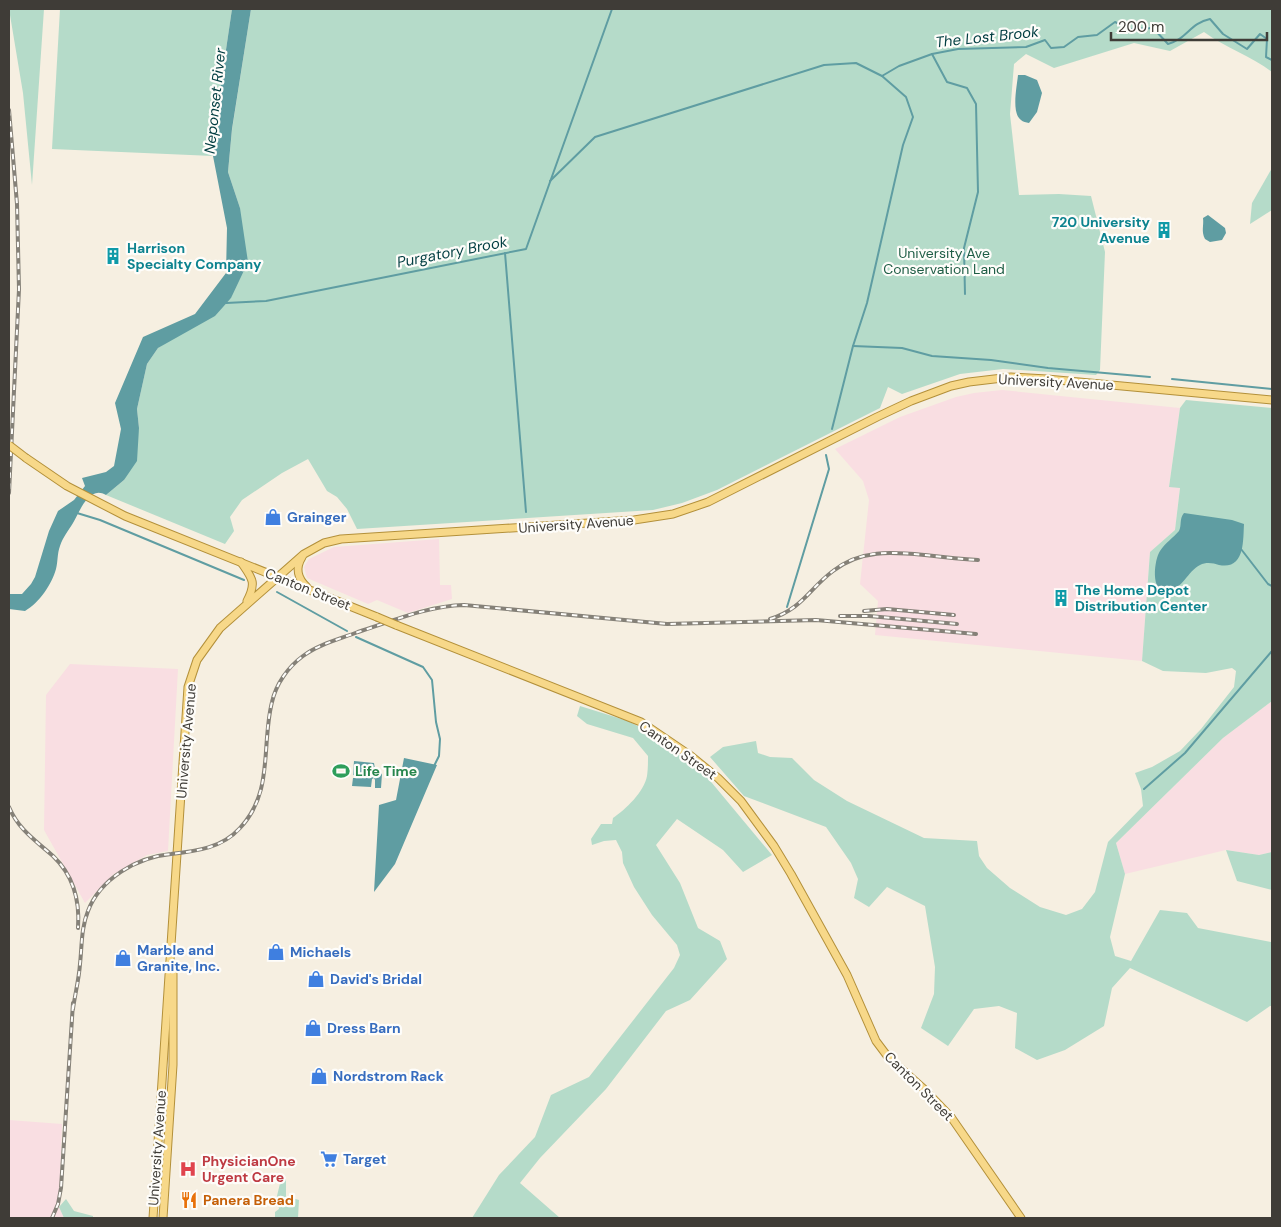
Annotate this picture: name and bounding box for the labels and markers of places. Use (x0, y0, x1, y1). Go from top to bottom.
place label: 720 University Avenue (1052, 213, 1151, 247)
building icon: 720 University Avenue (1154, 220, 1174, 240)
place label: Harrison Specialty Company (127, 239, 262, 273)
building icon: Harrison Specialty Company (103, 246, 123, 266)
shop icon: Grainger (263, 507, 283, 527)
place label: Grainger (287, 508, 347, 526)
place label: The Home Depot Distribution Center (1075, 581, 1207, 615)
building icon: The Home Depot Distribution Center (1051, 588, 1071, 608)
sports icon: Life Time (331, 761, 351, 781)
place label: Life Time (355, 762, 417, 780)
place label: Marble and Granite, Inc. (137, 941, 220, 975)
shop icon: Michaels (266, 942, 286, 962)
place label: Michaels (290, 943, 351, 961)
shop icon: Marble and Granite, Inc. (113, 948, 133, 968)
shop icon: David's Bridal (306, 969, 326, 989)
place label: David's Bridal (330, 970, 422, 988)
shop icon: Dress Barn (303, 1018, 323, 1038)
place label: Dress Barn (327, 1019, 401, 1037)
shop icon: Nordstrom Rack (309, 1066, 329, 1086)
place label: Nordstrom Rack (333, 1067, 444, 1085)
supermarket icon: Target (319, 1149, 339, 1169)
place label: Target (343, 1150, 386, 1168)
place label: PhysicianOne Urgent Care (202, 1152, 296, 1186)
hospital icon: PhysicianOne Urgent Care (178, 1159, 198, 1179)
restaurant icon: Panera Bread (179, 1190, 199, 1210)
place label: Panera Bread (203, 1191, 294, 1209)

